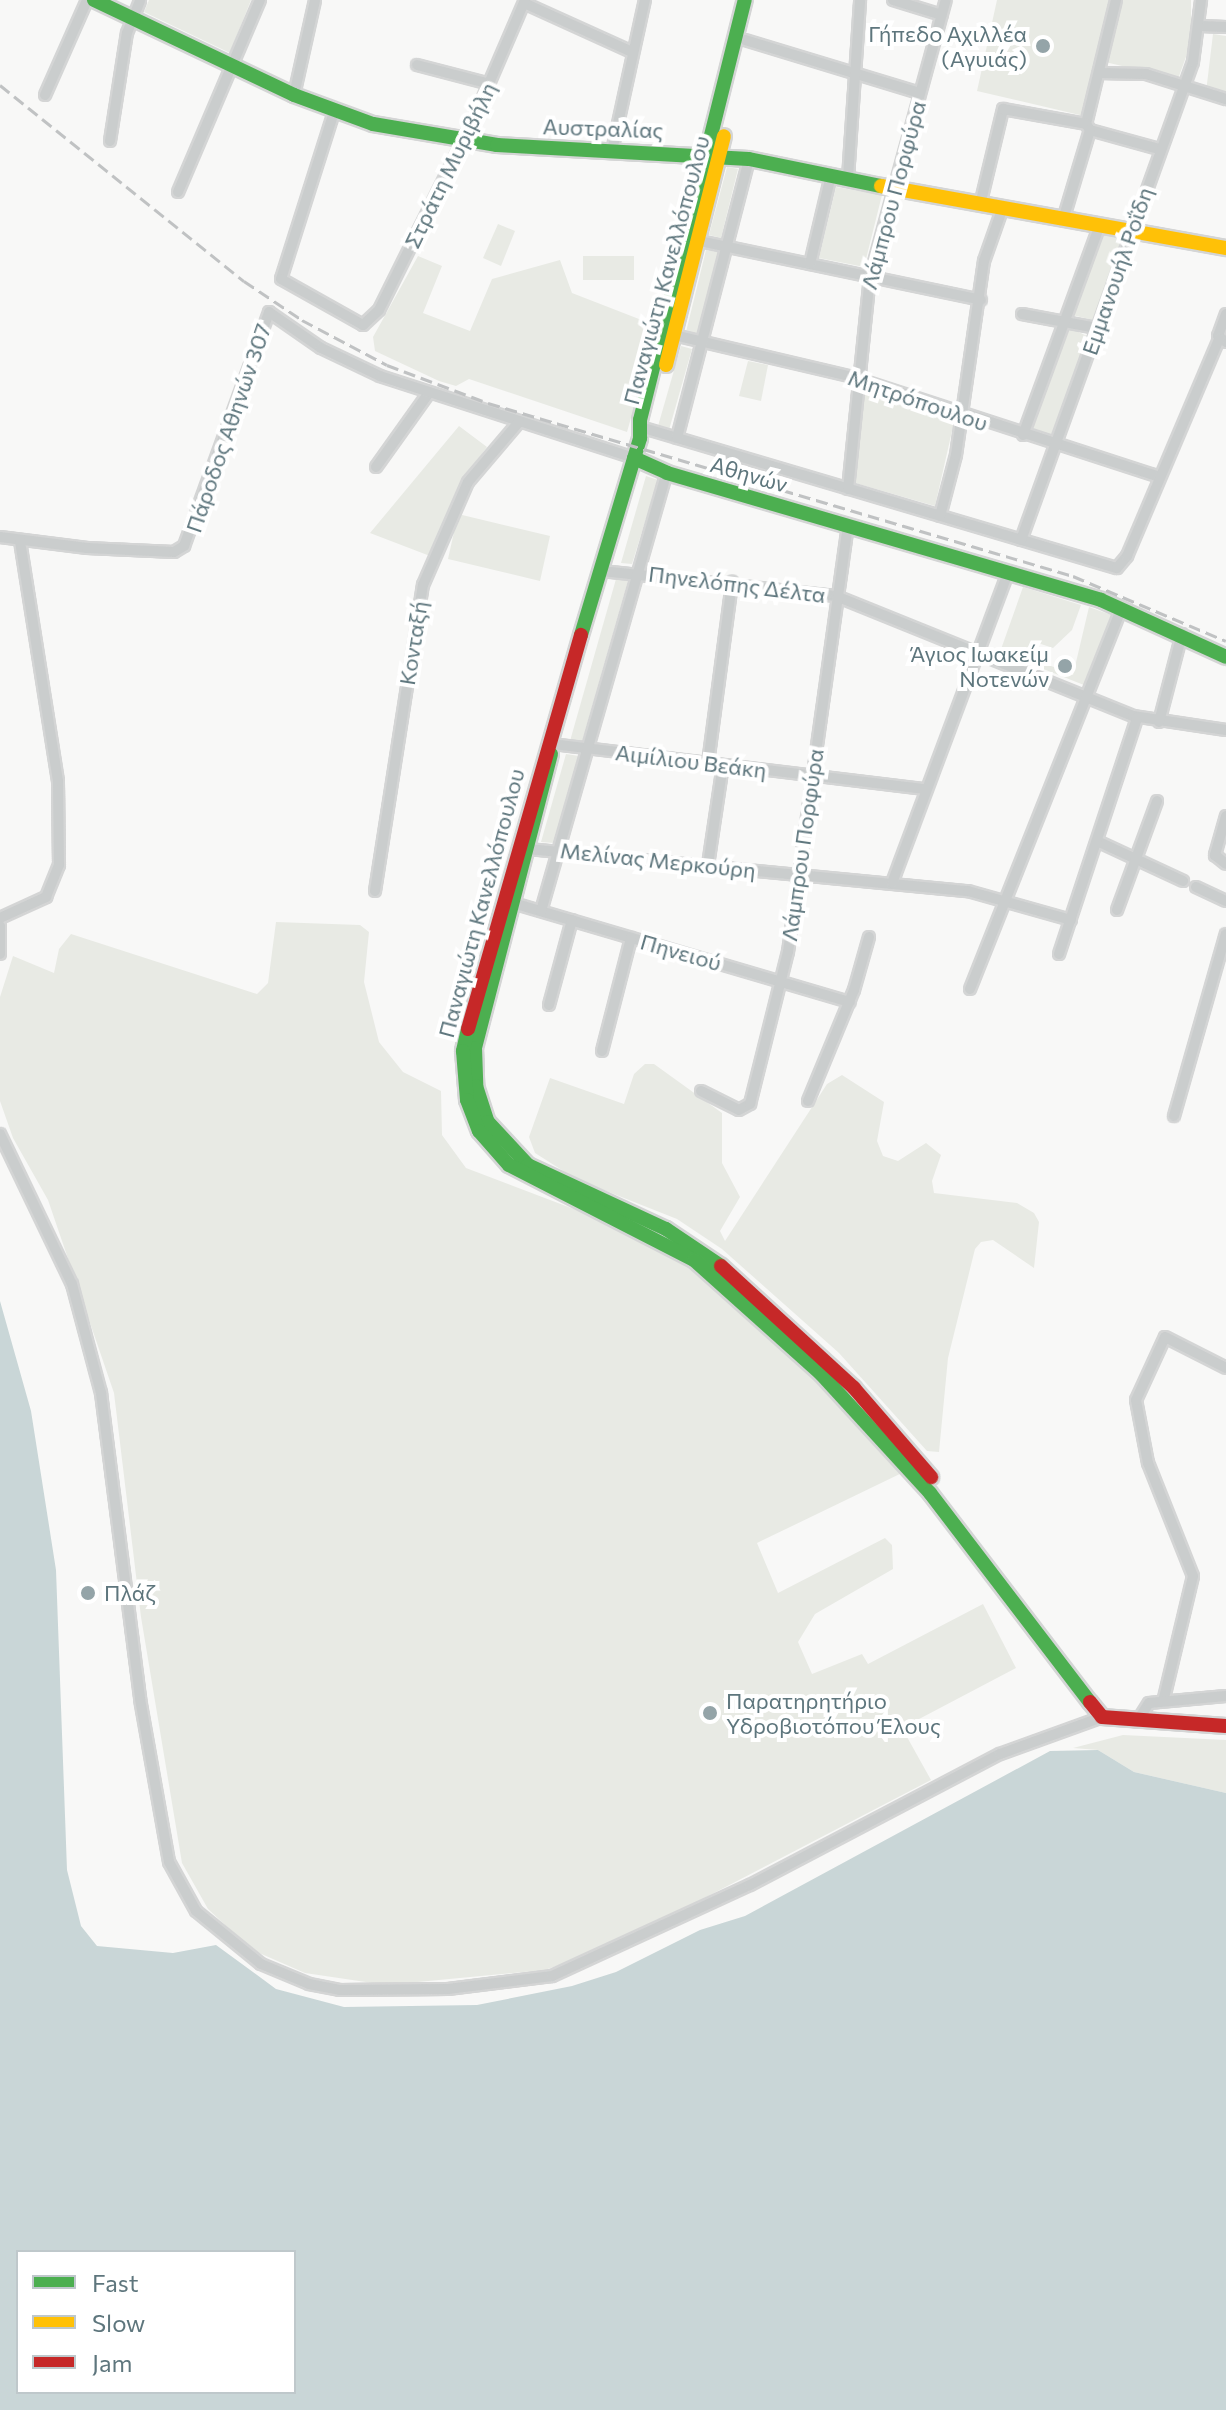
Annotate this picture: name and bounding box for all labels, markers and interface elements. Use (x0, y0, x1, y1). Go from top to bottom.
place label: Γήπεδο Αχιλλέα (Αγυιάς) (868, 20, 1027, 72)
marker: Γήπεδο Αχιλλέα (Αγυιάς) (1034, 37, 1052, 55)
street label: Στράτη Μυριβήλη (398, 78, 502, 252)
street label: Λάμπρου Πορφύρα (855, 98, 931, 292)
street label: Αυστραλίας (542, 113, 664, 143)
street label: Παναγιώτη Κανελλόπουλου (617, 133, 715, 407)
street label: Εμμανουήλ Ροΐδη (1076, 184, 1158, 358)
street label: Πάροδος Αθηνών 307 (180, 320, 276, 536)
street label: Μητρόπουλου (845, 364, 991, 436)
street label: Αθηνών (707, 450, 791, 498)
street label: Πηνελόπης Δέλτα (647, 560, 827, 608)
street label: Κονταξή (393, 599, 433, 687)
place label: Άγιος Ιωακείμ Νοτενών (910, 640, 1049, 692)
marker: Άγιος Ιωακείμ Νοτενών (1056, 657, 1074, 675)
street label: Αιμίλιου Βεάκη (614, 739, 768, 783)
street label: Λάμπρου Πορφύρα (775, 747, 829, 943)
street label: Παναγιώτη Κανελλόπουλου (432, 766, 530, 1040)
street label: Μελίνας Μερκούρη (559, 837, 757, 883)
street label: Πηνειού (637, 928, 725, 976)
place label: Πλάζ (104, 1580, 156, 1606)
marker: Πλάζ (79, 1584, 97, 1602)
place label: Παρατηρητήριο Υδροβιοτόπου Έλους (726, 1687, 941, 1738)
marker: Παρατηρητήριο Υδροβιοτόπου Έλους (701, 1704, 719, 1722)
legend (16, 2250, 296, 2394)
text: Fast (92, 2268, 139, 2297)
text: Slow (92, 2308, 145, 2337)
text: Jam (92, 2348, 132, 2377)

